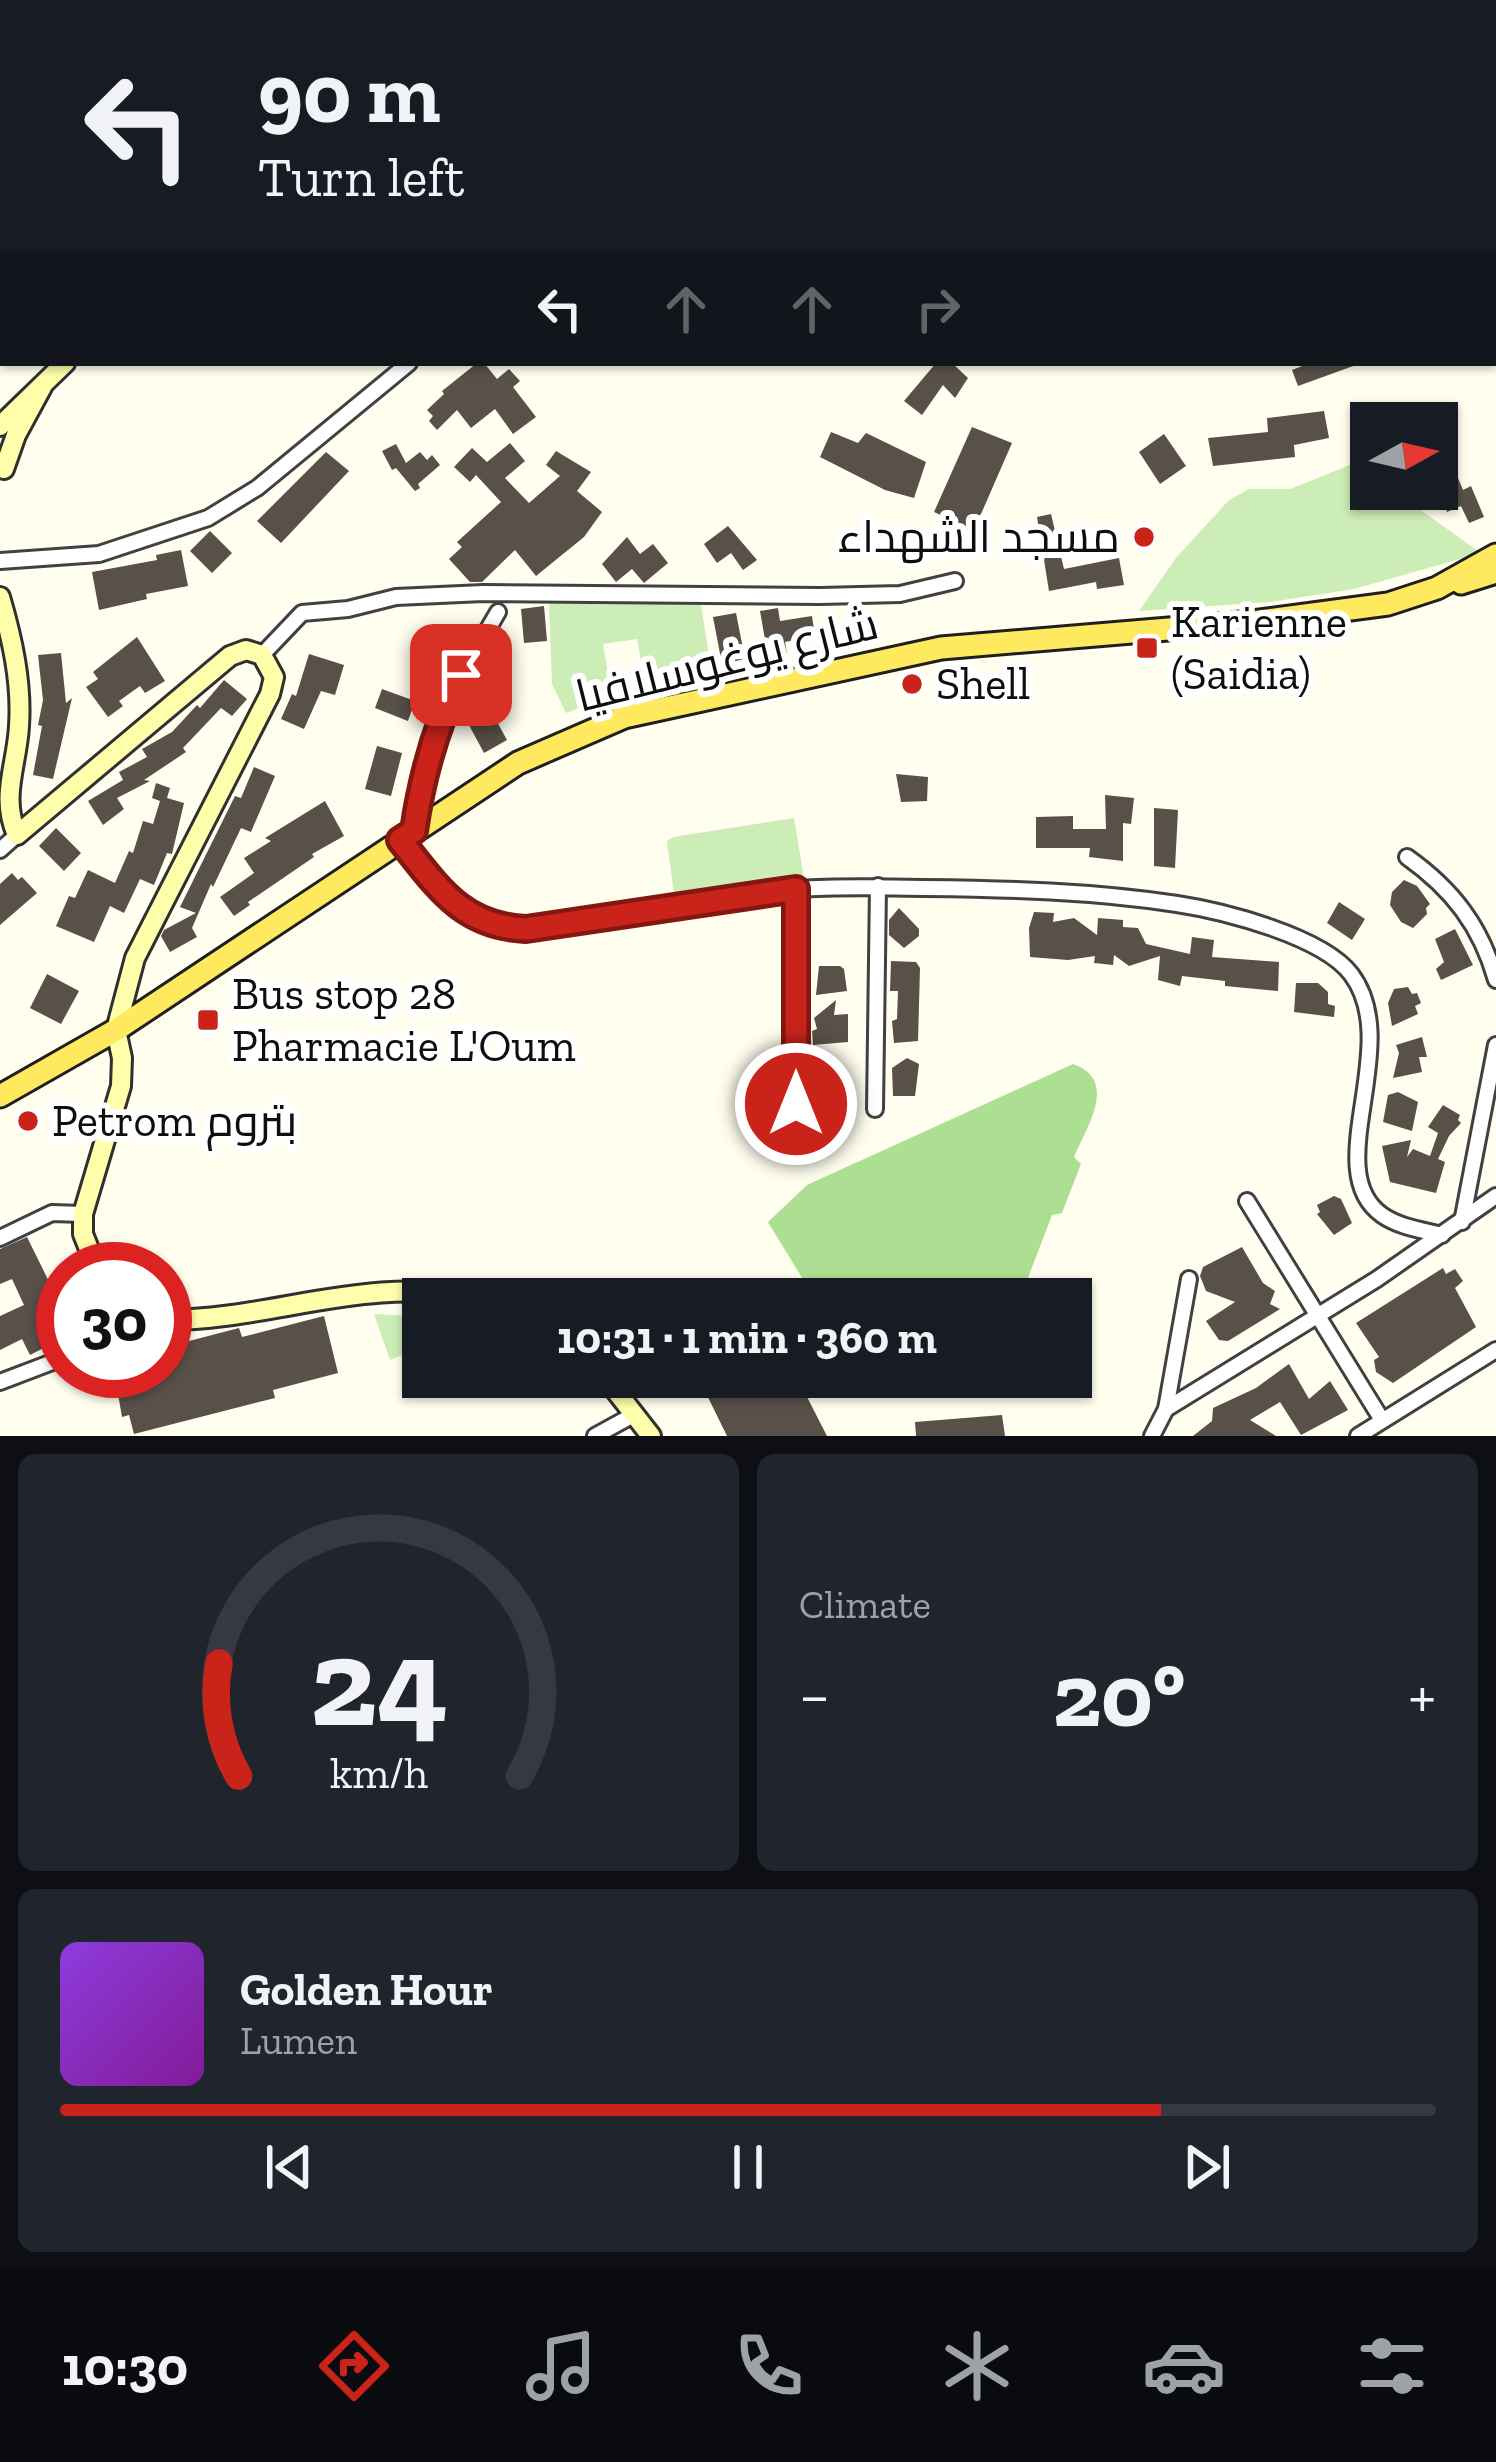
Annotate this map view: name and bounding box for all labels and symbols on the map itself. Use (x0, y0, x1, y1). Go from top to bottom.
north arrow (1350, 402, 1458, 510)
place label: مسجد الشهداء (837, 510, 1120, 564)
marker: مسجد الشهداء (1131, 524, 1157, 550)
place label: Karienne (Saidia) (1171, 595, 1347, 701)
street label: شارع يوغوسلافيا (570, 596, 884, 727)
pin (410, 624, 512, 726)
marker: Karienne (Saidia) (1134, 635, 1160, 661)
place label: Shell (936, 657, 1030, 711)
marker: Shell (899, 671, 925, 697)
place label: Bus stop 28 Pharmacie L'Oum (232, 967, 576, 1073)
marker: Bus stop 28 Pharmacie L'Oum (195, 1007, 221, 1033)
position arrow (733, 1041, 859, 1167)
place label: Petrom بتروم (52, 1094, 297, 1151)
marker: Petrom بتروم (15, 1108, 41, 1134)
speed limit sign: 30 (36, 1242, 192, 1398)

